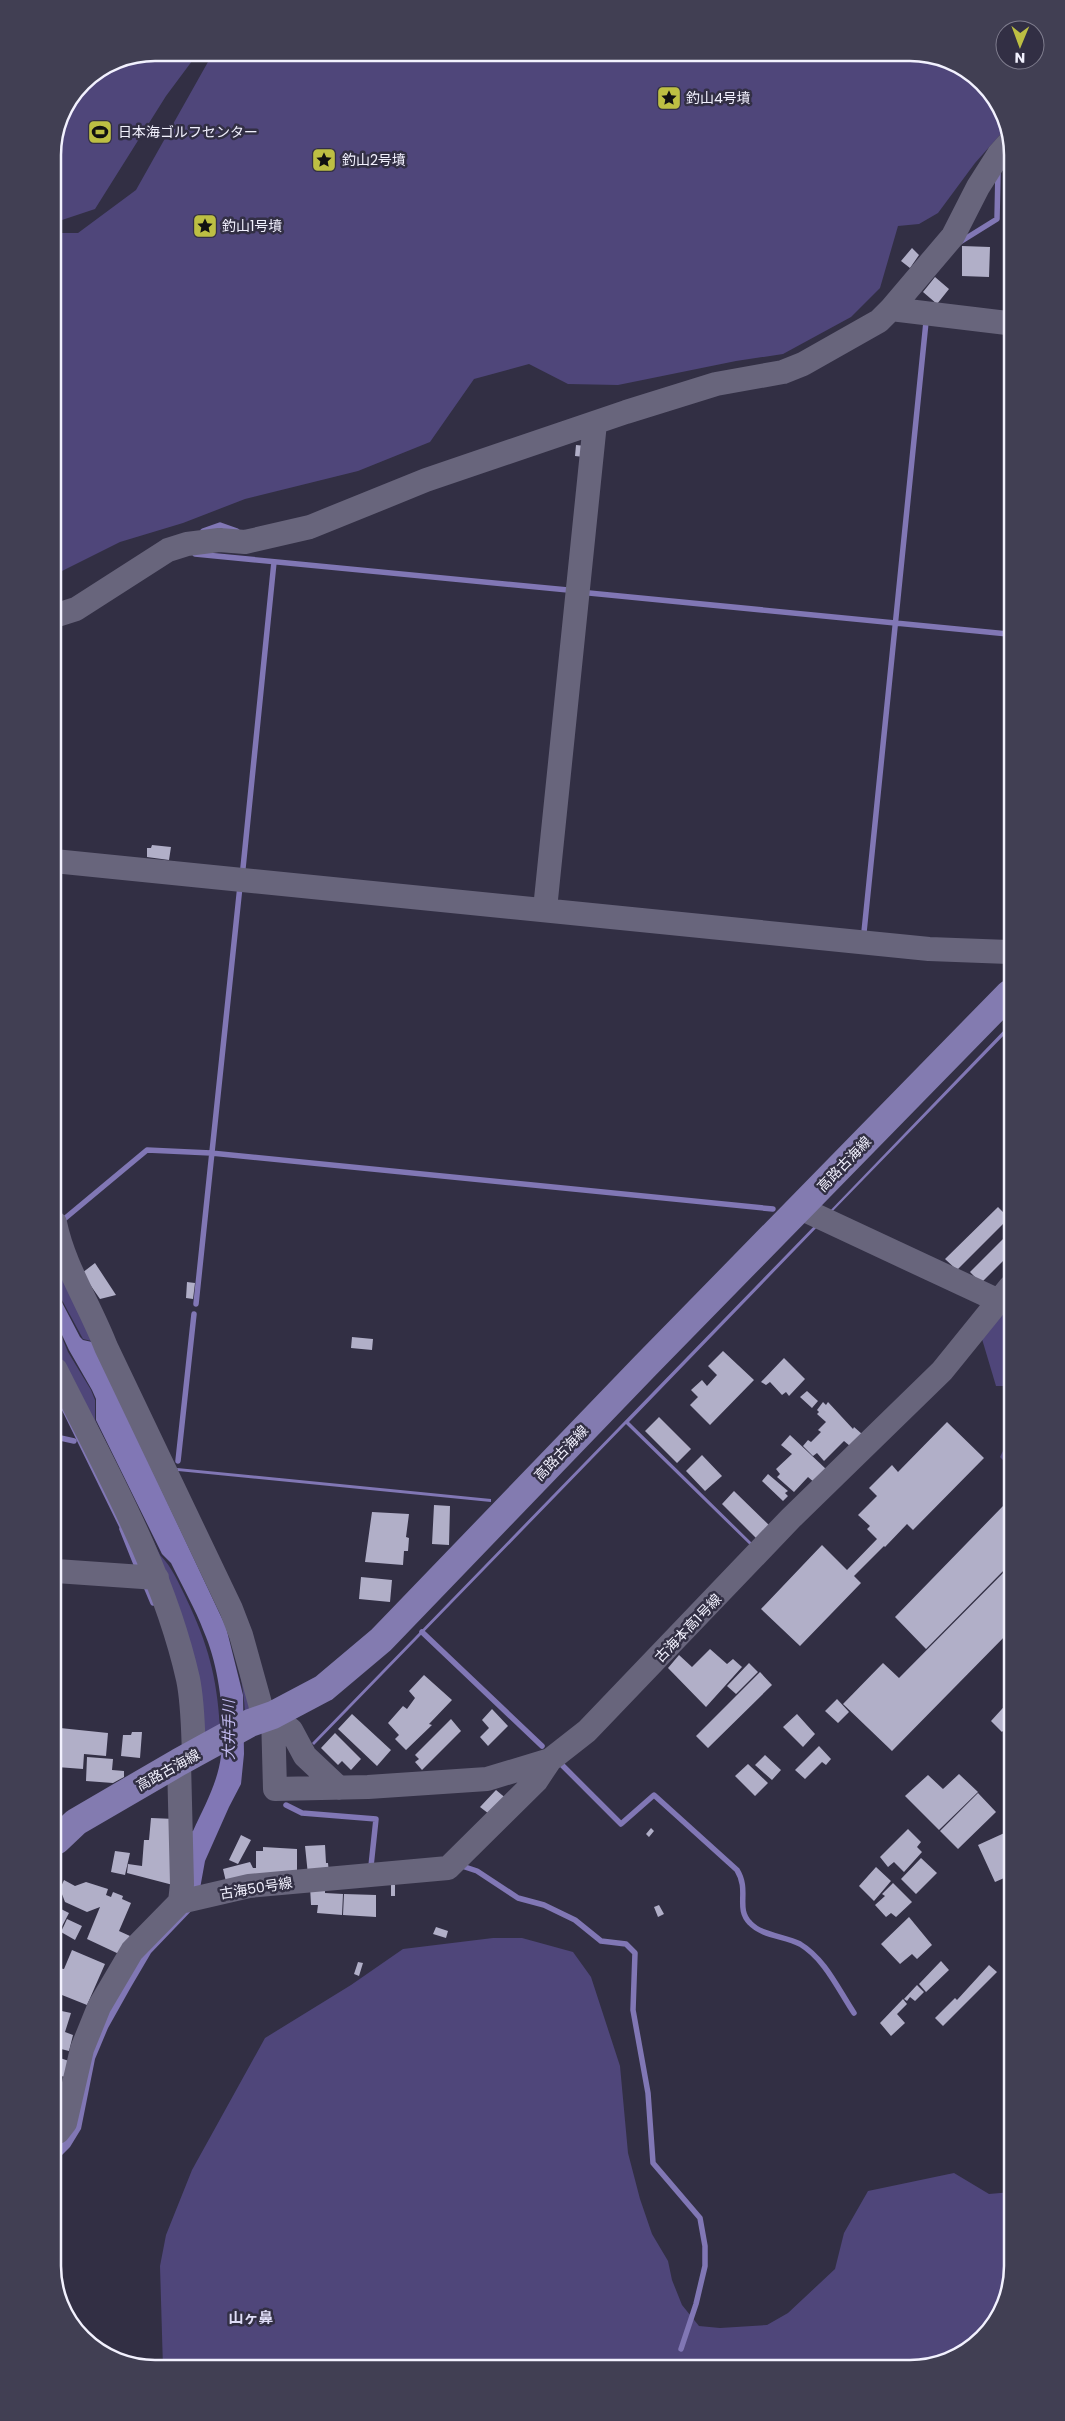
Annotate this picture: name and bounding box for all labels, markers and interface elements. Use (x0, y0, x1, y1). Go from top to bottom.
north arrow (995, 20, 1045, 70)
text: N (1014, 48, 1025, 68)
place icon: 釣山4号墳 (656, 85, 682, 111)
place label: 釣山4号墳 (686, 88, 751, 108)
sports icon: 日本海ゴルフセンター (87, 119, 113, 145)
place label: 日本海ゴルフセンター (118, 122, 258, 142)
place icon: 釣山2号墳 (311, 147, 337, 173)
place label: 釣山2号墳 (342, 150, 406, 170)
place icon: 釣山1号墳 (192, 213, 218, 239)
place label: 釣山1号墳 (222, 216, 282, 236)
street label: 高路古海線 (812, 1132, 876, 1196)
street label: 高路古海線 (529, 1421, 593, 1485)
street label: 古海本高1号線 (650, 1589, 726, 1667)
water label: 大井手川 (218, 1698, 239, 1760)
street label: 高路古海線 (133, 1744, 203, 1796)
street label: 古海50号線 (218, 1872, 294, 1904)
district label: 山ヶ鼻 (228, 2307, 274, 2328)

